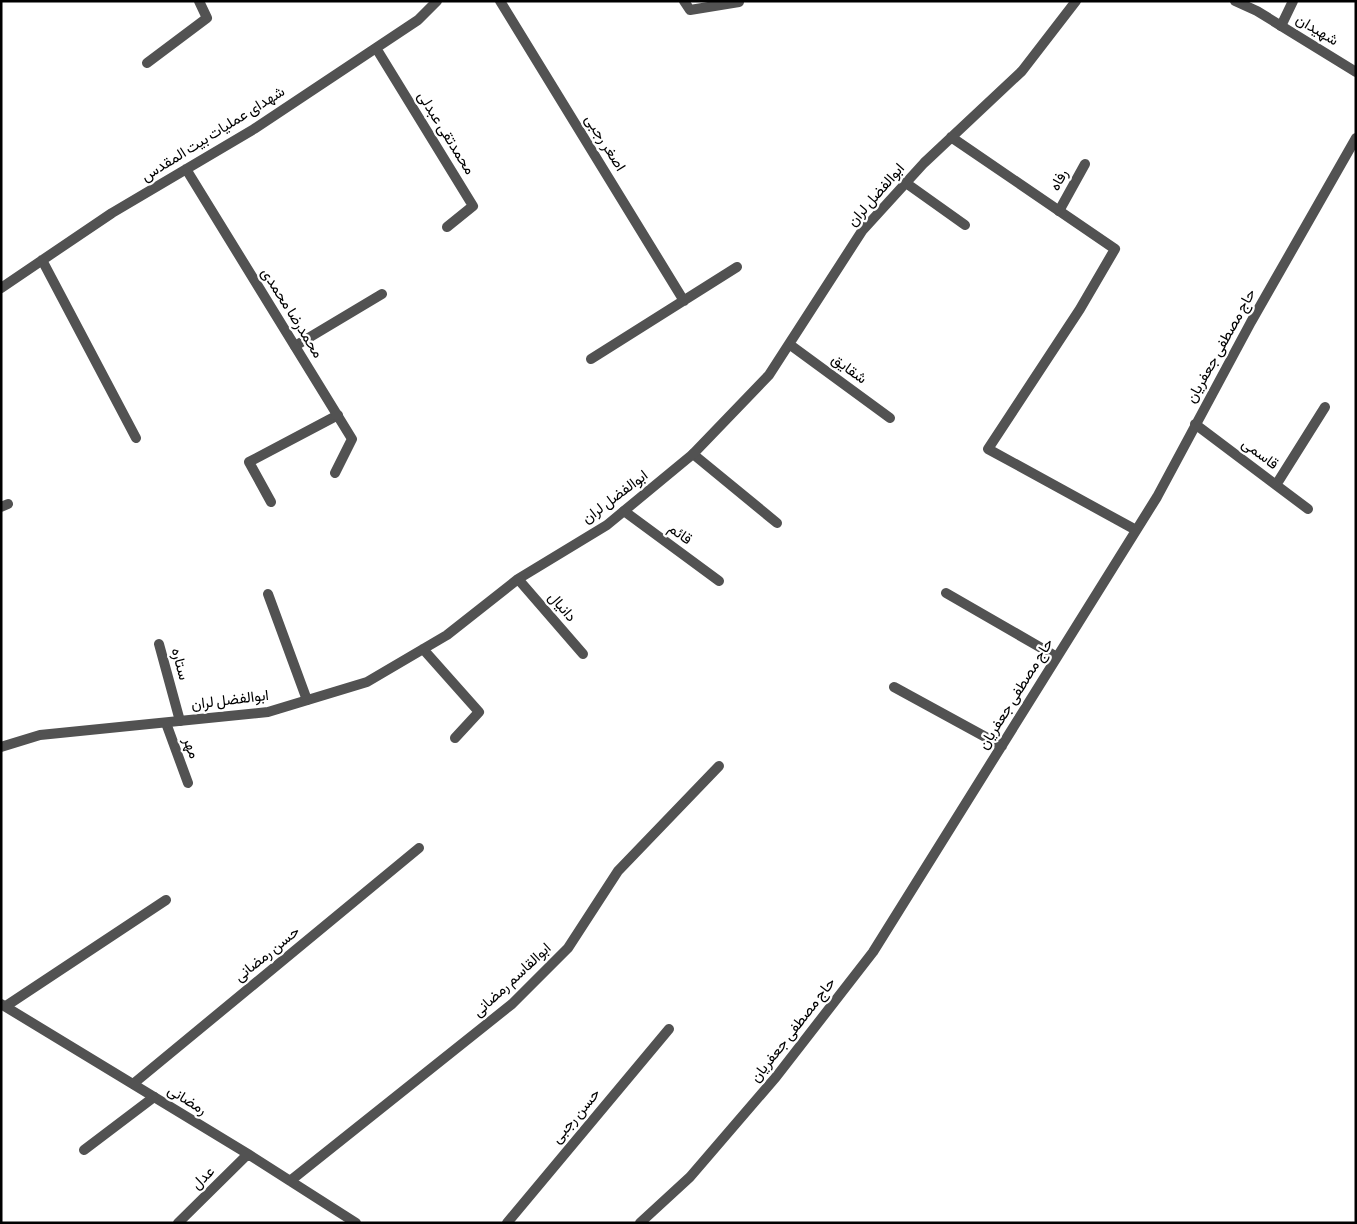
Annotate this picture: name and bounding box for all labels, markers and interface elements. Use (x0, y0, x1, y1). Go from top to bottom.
street label: شهیدان (1293, 12, 1341, 49)
street label: شهدای عملیات بیت المقدس (139, 84, 288, 186)
street label: محمدتقی عبدلی (413, 89, 477, 178)
street label: اصغر رجبی (580, 112, 628, 175)
street label: ابوالفضل لران (845, 161, 908, 230)
street label: رفاه (1047, 167, 1072, 194)
street label: محمدرضا محمدی (257, 265, 326, 362)
street label: حاج مصطفی جعفریان (1183, 286, 1261, 407)
street label: شقایق (827, 351, 870, 388)
street label: قاسمی (1238, 436, 1281, 474)
street label: ابوالفضل لران (579, 468, 651, 527)
street label: قائم (664, 521, 695, 549)
street label: دانیال (544, 589, 579, 625)
street label: حاج مصطفی جعفریان (976, 636, 1059, 754)
street label: ستاره (168, 646, 191, 682)
street label: ابوالفضل لران (190, 688, 270, 713)
street label: مهر (179, 735, 202, 761)
street label: حسن رمضانی (232, 923, 304, 986)
street label: ابوالقاسم رمضانی (470, 940, 555, 1021)
street label: حاج مصطفی جعفریان (748, 975, 841, 1087)
street label: رمضانی (164, 1082, 209, 1119)
street label: حسن رجبی (549, 1086, 605, 1148)
street label: عدل (189, 1164, 218, 1193)

